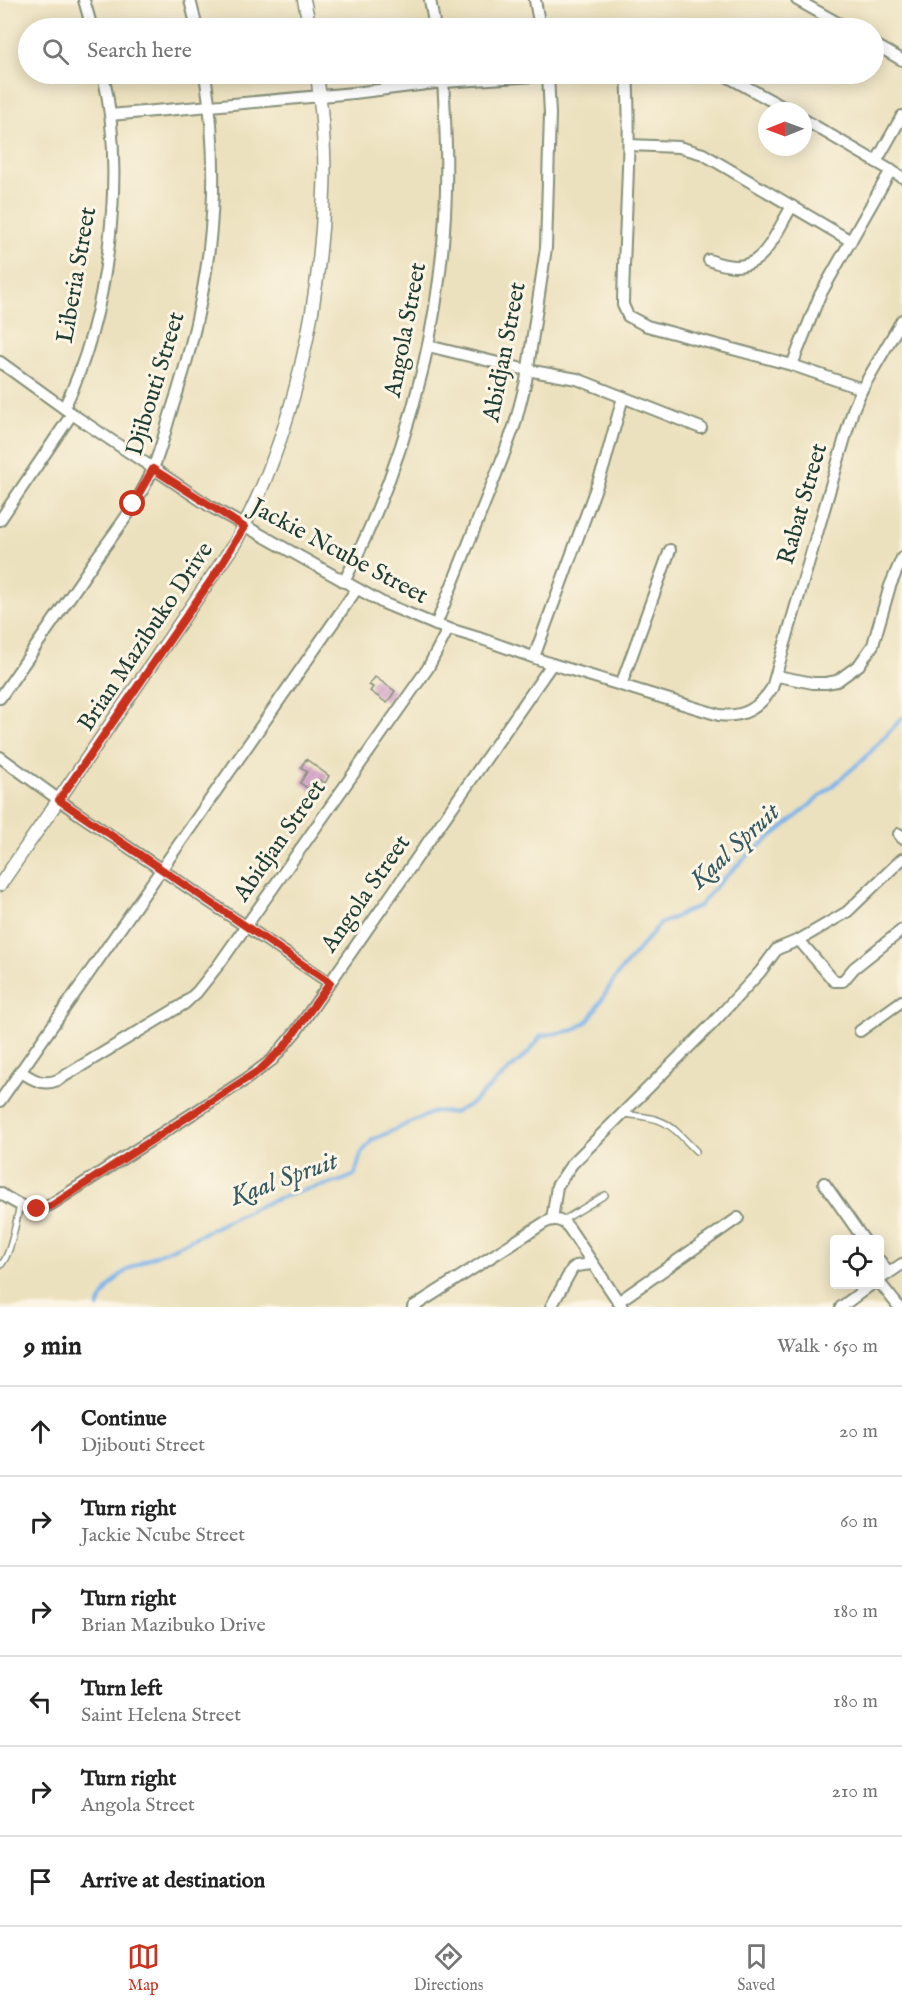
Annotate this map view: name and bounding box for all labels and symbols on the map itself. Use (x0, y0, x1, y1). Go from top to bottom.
north arrow (758, 102, 812, 156)
street label: Liberia Street (50, 204, 104, 346)
street label: Angola Street (378, 260, 434, 401)
street label: Abidjan Street (476, 279, 534, 426)
street label: Djibouti Street (119, 308, 193, 460)
street label: Rabat Street (771, 440, 835, 568)
route start (119, 490, 145, 516)
street label: Jackie Ncube Street (242, 491, 433, 612)
street label: Brian Mazibuko Drive (71, 536, 221, 738)
street label: Abidjan Street (226, 774, 333, 909)
water label: Kaal Spruit (682, 795, 788, 897)
street label: Angola Street (314, 829, 418, 960)
water label: Kaal Spruit (225, 1144, 344, 1214)
route end (23, 1195, 49, 1221)

